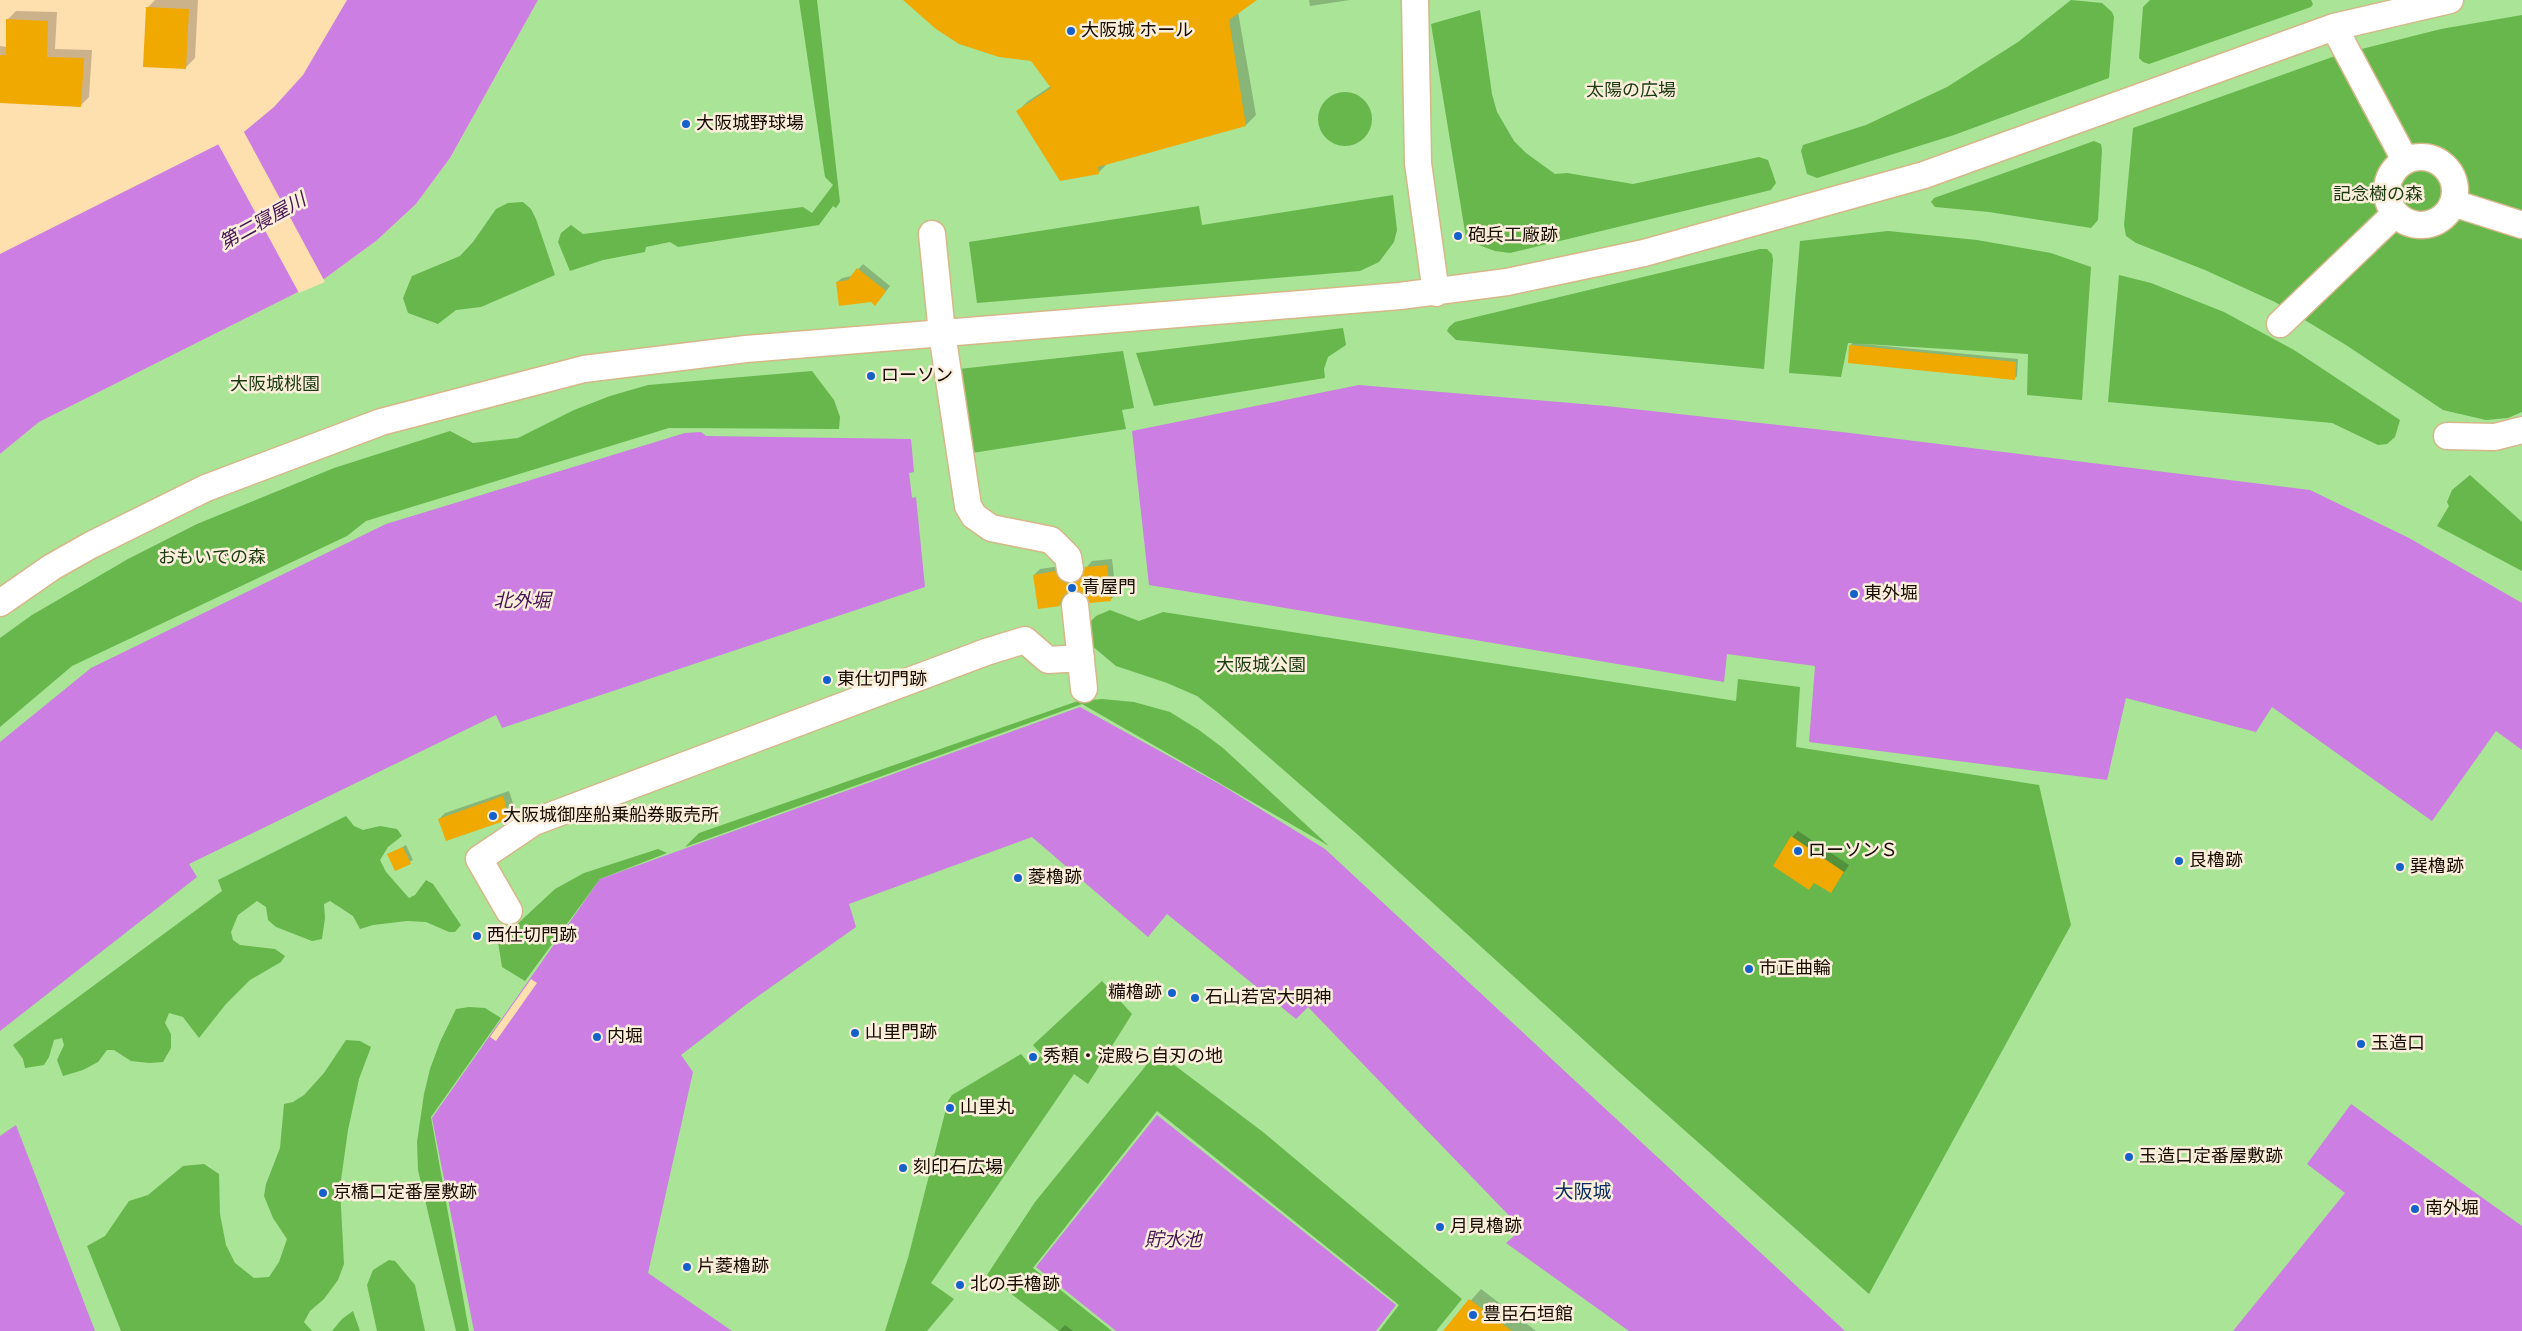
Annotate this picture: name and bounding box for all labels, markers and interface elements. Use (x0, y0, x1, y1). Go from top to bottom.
place label: 大阪城 ホール (1081, 20, 1193, 42)
marker: 大阪城 ホール (1065, 25, 1077, 37)
park label: 太陽の広場 (1586, 80, 1676, 102)
place label: 大阪城野球場 (696, 113, 804, 135)
marker: 大阪城野球場 (680, 118, 692, 130)
park label: 記念樹の森 (2333, 184, 2423, 206)
water label: 第二寝屋川 (216, 189, 310, 255)
place label: 砲兵工廠跡 (1468, 225, 1558, 247)
marker: 砲兵工廠跡 (1452, 230, 1464, 242)
place label: ローソン (881, 365, 953, 387)
marker: ローソン (865, 370, 877, 382)
park label: 大阪城桃園 (230, 374, 320, 396)
park label: おもいでの森 (158, 547, 266, 569)
place label: 青屋門 (1082, 577, 1136, 599)
marker: 青屋門 (1066, 582, 1078, 594)
place label: 東外堀 (1864, 583, 1918, 605)
marker: 東外堀 (1848, 588, 1860, 600)
water label: 北外堀 (494, 591, 550, 613)
park label: 大阪城公園 (1216, 655, 1306, 677)
place label: 東仕切門跡 (837, 669, 927, 691)
marker: 東仕切門跡 (821, 674, 833, 686)
place label: 大阪城御座船乗船券販売所 (503, 805, 719, 827)
marker: 大阪城御座船乗船券販売所 (487, 810, 499, 822)
place label: ローソンＳ (1808, 840, 1898, 862)
marker: ローソンＳ (1792, 845, 1804, 857)
place label: 艮櫓跡 (2189, 850, 2243, 872)
marker: 艮櫓跡 (2173, 855, 2185, 867)
place label: 巽櫓跡 (2410, 856, 2464, 878)
marker: 巽櫓跡 (2394, 861, 2406, 873)
place label: 菱櫓跡 (1028, 867, 1082, 889)
marker: 菱櫓跡 (1012, 872, 1024, 884)
place label: 西仕切門跡 (487, 925, 577, 947)
marker: 西仕切門跡 (471, 930, 483, 942)
place label: 市正曲輪 (1759, 958, 1831, 980)
marker: 市正曲輪 (1743, 963, 1755, 975)
place label: 糒櫓跡 (1108, 982, 1162, 1004)
marker: 糒櫓跡 (1166, 987, 1178, 999)
place label: 石山若宮大明神 (1205, 987, 1331, 1009)
marker: 石山若宮大明神 (1189, 992, 1201, 1004)
place label: 山里門跡 (865, 1022, 937, 1044)
place label: 内堀 (607, 1026, 643, 1048)
marker: 山里門跡 (849, 1027, 861, 1039)
marker: 内堀 (591, 1031, 603, 1043)
place label: 玉造口 (2371, 1033, 2425, 1055)
marker: 玉造口 (2355, 1038, 2367, 1050)
place label: 秀頼・淀殿ら自刃の地 (1043, 1046, 1223, 1068)
marker: 秀頼・淀殿ら自刃の地 (1027, 1051, 1039, 1063)
place label: 山里丸 (960, 1097, 1014, 1119)
marker: 山里丸 (944, 1102, 956, 1114)
place label: 玉造口定番屋敷跡 (2139, 1146, 2283, 1168)
marker: 玉造口定番屋敷跡 (2123, 1151, 2135, 1163)
place label: 刻印石広場 (913, 1157, 1003, 1179)
marker: 刻印石広場 (897, 1162, 909, 1174)
place label: 京橋口定番屋敷跡 (333, 1182, 477, 1204)
district label: 大阪城 (1555, 1182, 1611, 1204)
marker: 京橋口定番屋敷跡 (317, 1187, 329, 1199)
place label: 南外堀 (2425, 1198, 2479, 1220)
marker: 南外堀 (2409, 1203, 2421, 1215)
place label: 月見櫓跡 (1450, 1216, 1522, 1238)
marker: 月見櫓跡 (1434, 1221, 1446, 1233)
water label: 貯水池 (1145, 1230, 1201, 1252)
place label: 片菱櫓跡 (697, 1256, 769, 1278)
marker: 片菱櫓跡 (681, 1261, 693, 1273)
place label: 北の手櫓跡 (970, 1274, 1060, 1296)
marker: 北の手櫓跡 (954, 1279, 966, 1291)
place label: 豊臣石垣館 (1483, 1304, 1573, 1326)
marker: 豊臣石垣館 (1467, 1309, 1479, 1321)

